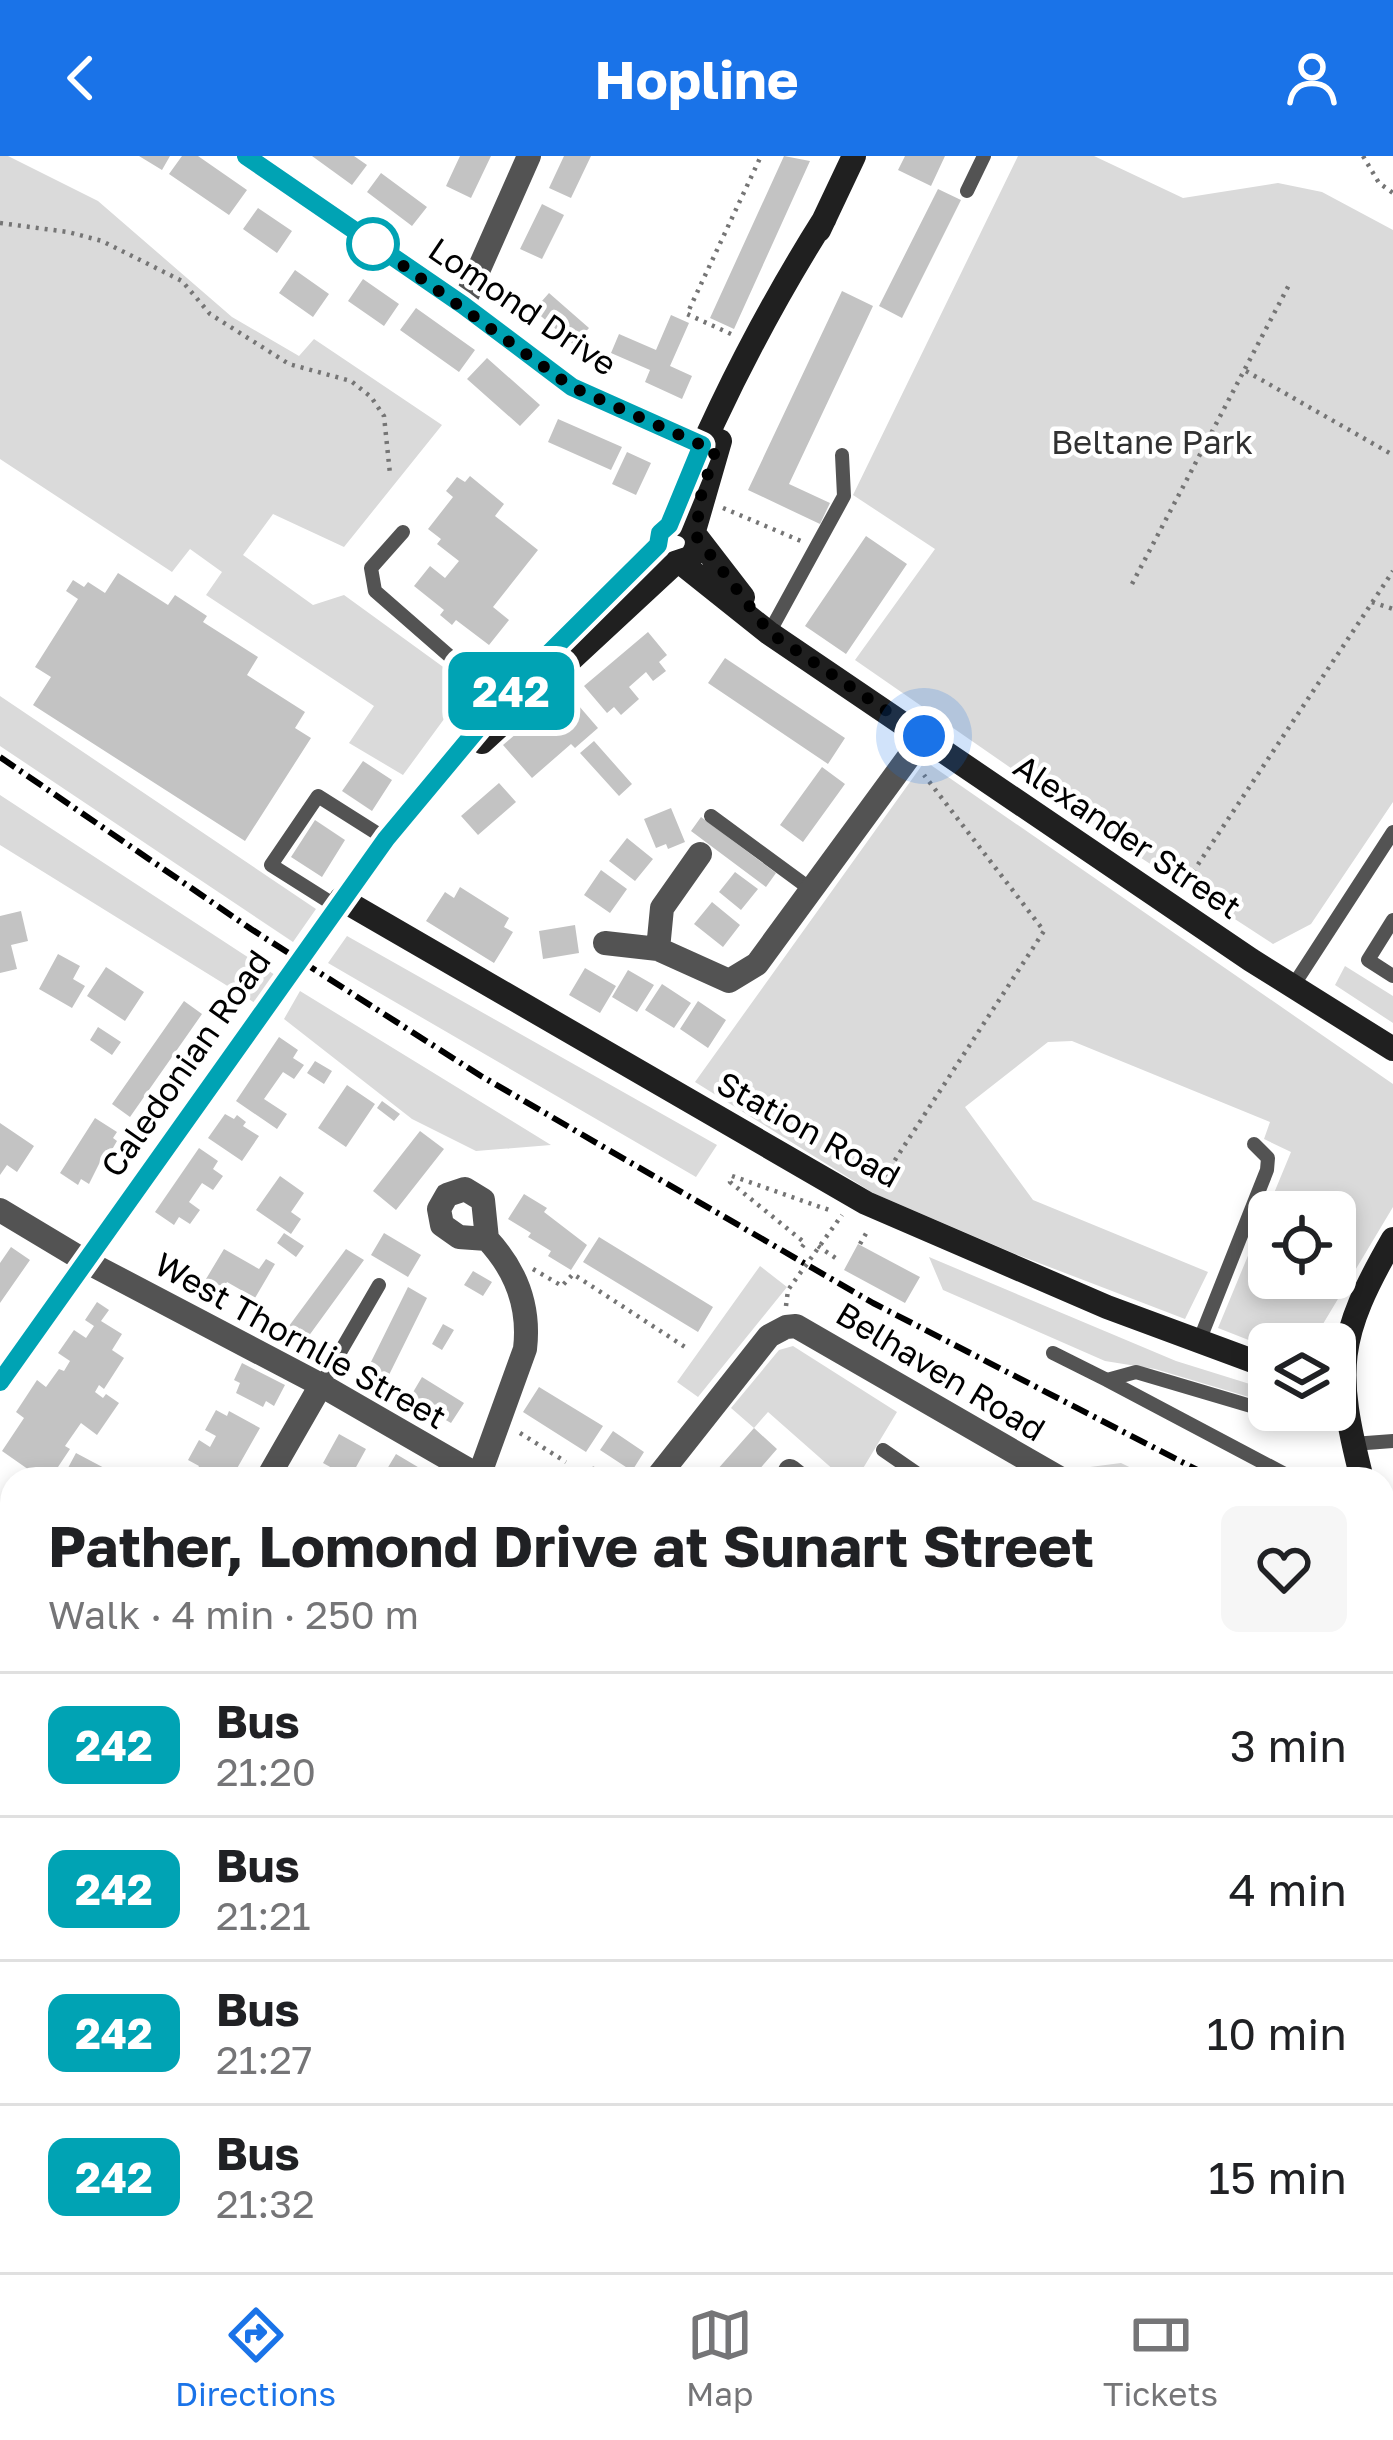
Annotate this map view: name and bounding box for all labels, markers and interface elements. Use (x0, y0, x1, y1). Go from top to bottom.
icon: back (48, 45, 114, 111)
icon: person (1279, 45, 1345, 111)
text: Hopline (594, 46, 799, 111)
unlabelled marker (348, 219, 398, 269)
street label: Lomond Drive (422, 229, 624, 383)
park label: Beltane Park (1051, 422, 1253, 461)
line badge: 242 (442, 652, 580, 730)
text: 242 (472, 666, 550, 716)
your location (894, 706, 954, 766)
street label: Alexander Street (1007, 746, 1249, 926)
street label: Caledonian Road (92, 942, 278, 1184)
street label: Station Road (711, 1063, 907, 1195)
map controls (1248, 1191, 1356, 1431)
button: locate (1248, 1191, 1356, 1299)
street label: West Thornlie Street (149, 1244, 453, 1436)
street label: Belhaven Road (830, 1293, 1052, 1449)
button: layers (1248, 1323, 1356, 1431)
button: heart (1221, 1506, 1347, 1632)
text: Pather, Lomond Drive at Sunart Street (48, 1511, 1094, 1580)
text: Walk · 4 min · 250 m (48, 1591, 419, 1638)
text: Bus (216, 1694, 300, 1748)
text: 3 min (1230, 1718, 1347, 1772)
text: 242 (75, 1720, 153, 1770)
text: 21:20 (216, 1748, 316, 1795)
text: Bus (216, 1838, 300, 1892)
text: 4 min (1229, 1862, 1347, 1916)
text: 242 (75, 1864, 153, 1914)
text: 21:21 (216, 1892, 311, 1939)
text: Bus (216, 1982, 300, 2036)
text: 10 min (1206, 2006, 1347, 2060)
text: 242 (75, 2008, 153, 2058)
text: 21:27 (216, 2036, 313, 2083)
text: Bus (216, 2126, 300, 2180)
text: 15 min (1208, 2150, 1347, 2204)
text: 242 (75, 2152, 153, 2202)
text: 21:32 (216, 2180, 315, 2227)
tab: Directions (175, 2302, 336, 2413)
tab: Map (686, 2302, 753, 2413)
tab: Tickets (1103, 2302, 1218, 2413)

